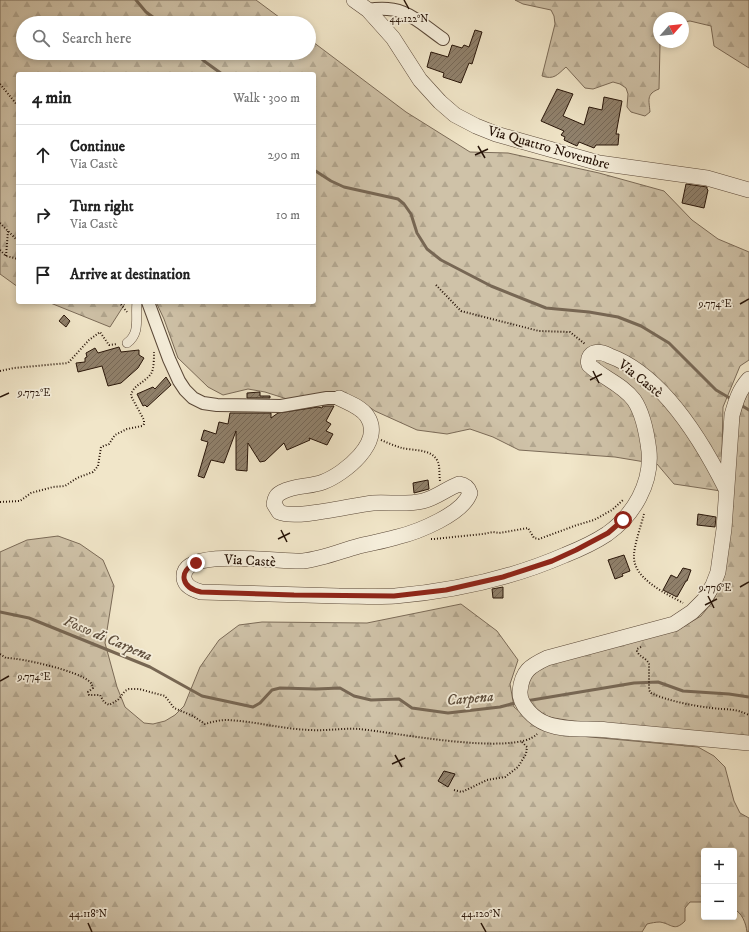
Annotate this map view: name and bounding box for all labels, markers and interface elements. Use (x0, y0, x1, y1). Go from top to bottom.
north arrow (653, 12, 689, 48)
text: 44.122°N (389, 13, 429, 25)
search box (16, 16, 316, 60)
icon: search (30, 27, 52, 49)
text: Search here (62, 29, 131, 48)
text: 4 min (32, 87, 71, 109)
text: Walk · 300 m (233, 90, 300, 106)
street label: Via Quattro Novembre (485, 122, 612, 174)
text: Continue (70, 137, 125, 156)
icon: ahead (32, 144, 54, 166)
text: 290 m (268, 147, 300, 163)
text: Via Castè (70, 156, 118, 172)
text: Turn right (70, 197, 133, 216)
icon: right (32, 204, 54, 226)
text: 10 m (276, 207, 300, 223)
text: Via Castè (70, 216, 118, 232)
icon: arrive (32, 264, 54, 286)
text: Arrive at destination (70, 265, 190, 284)
text: 9.774°E (697, 298, 732, 310)
street label: Via Castè (614, 355, 666, 402)
text: 9.772°E (17, 387, 50, 399)
route start (614, 511, 632, 529)
street label: Via Castè (223, 551, 276, 571)
route end (187, 554, 205, 572)
text: 9.776°E (698, 582, 731, 594)
water label: Fosso di Carpena (61, 611, 155, 666)
text: 9.774°E (16, 671, 51, 683)
water label: Carpena (446, 687, 494, 710)
map controls (701, 848, 737, 920)
button: + (701, 848, 737, 884)
button: − (701, 884, 737, 920)
text: 44.118°N (69, 908, 107, 920)
text: 44.120°N (461, 908, 501, 920)

